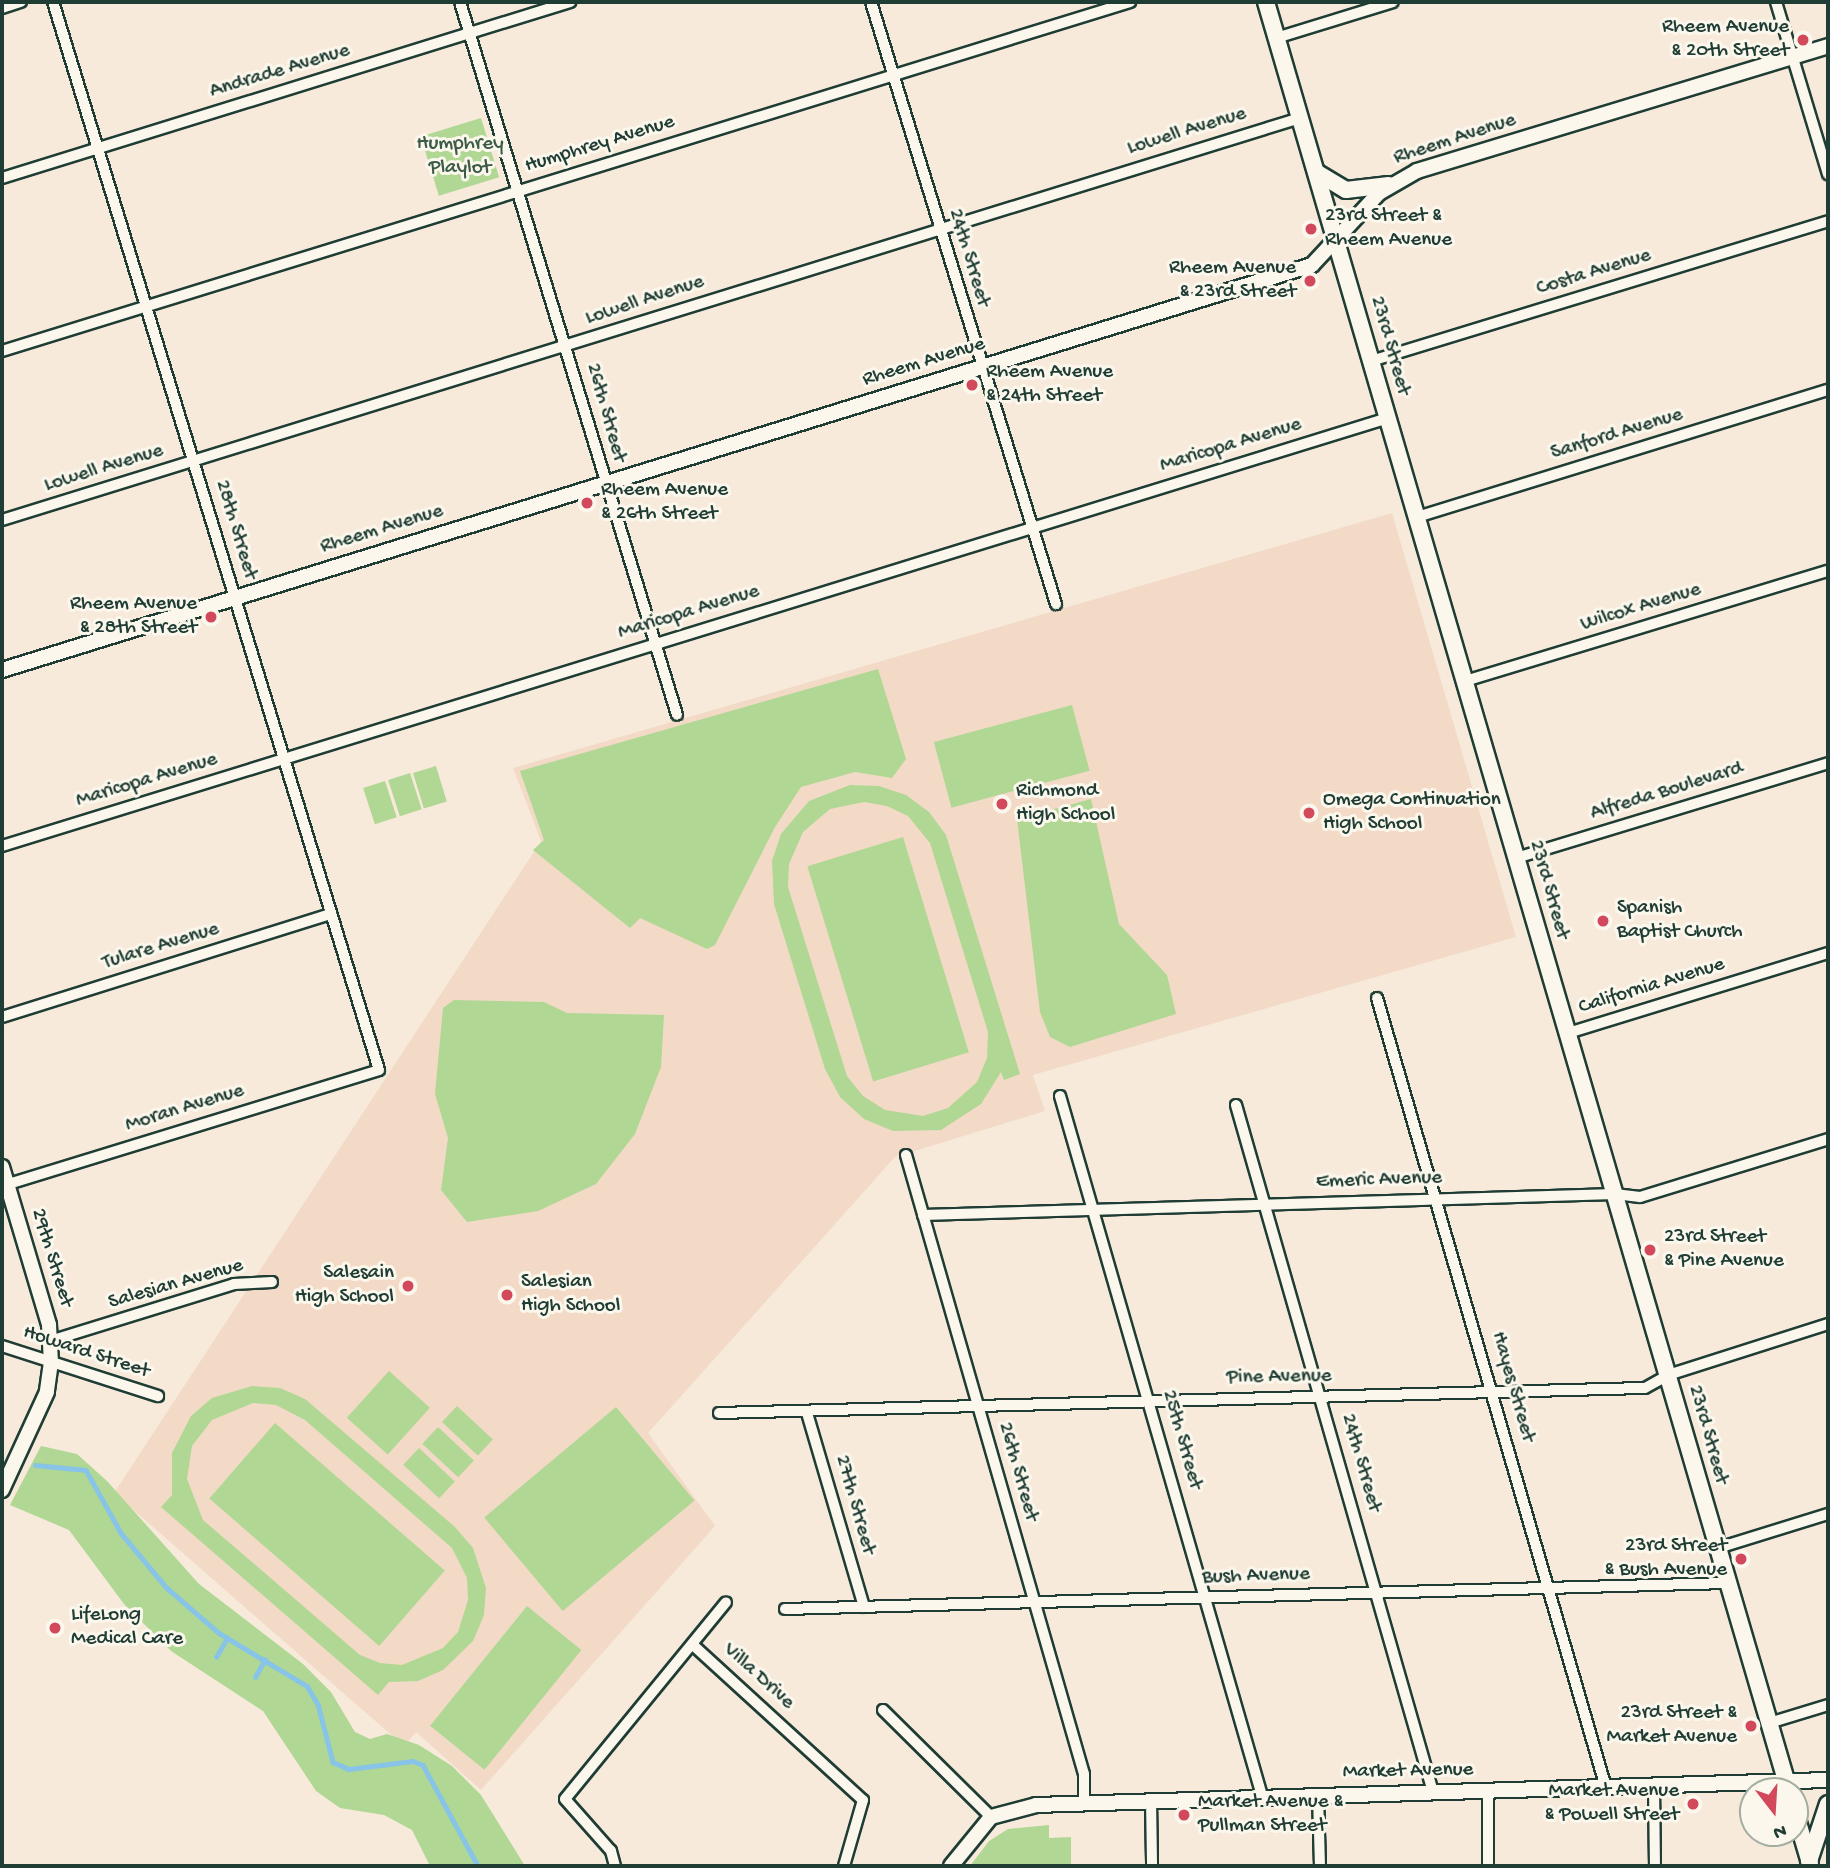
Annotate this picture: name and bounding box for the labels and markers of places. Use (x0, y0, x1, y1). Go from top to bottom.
place label: Rheem Avenue & 20th Street (1662, 15, 1789, 65)
marker: Rheem Avenue & 20th Street (1795, 32, 1811, 48)
place label: 23rd Street & Rheem Avenue (1325, 204, 1452, 254)
marker: 23rd Street & Rheem Avenue (1303, 221, 1319, 237)
place label: Rheem Avenue & 23rd Street (1169, 256, 1296, 306)
marker: Rheem Avenue & 23rd Street (1302, 273, 1318, 289)
place label: Rheem Avenue & 24th Street (986, 360, 1113, 410)
marker: Rheem Avenue & 24th Street (964, 377, 980, 393)
place label: Rheem Avenue & 26th Street (601, 478, 728, 528)
marker: Rheem Avenue & 26th Street (579, 495, 595, 511)
place label: Rheem Avenue & 28th Street (70, 592, 197, 642)
marker: Rheem Avenue & 28th Street (203, 609, 219, 625)
place label: Richmond High School (1016, 779, 1115, 829)
place label: Omega Continuation High School (1323, 788, 1501, 838)
marker: Richmond High School (994, 796, 1010, 812)
marker: Omega Continuation High School (1301, 805, 1317, 821)
place label: Spanish Baptist Church (1617, 896, 1742, 946)
marker: Spanish Baptist Church (1595, 913, 1611, 929)
place label: 23rd Street & Pine Avenue (1664, 1225, 1784, 1275)
marker: 23rd Street & Pine Avenue (1642, 1242, 1658, 1258)
place label: Salesain High School (295, 1261, 394, 1311)
place label: Salesian High School (521, 1270, 620, 1320)
marker: Salesain High School (400, 1278, 416, 1294)
marker: Salesian High School (499, 1287, 515, 1303)
place label: 23rd Street & Bush Avenue (1605, 1534, 1727, 1584)
marker: 23rd Street & Bush Avenue (1733, 1551, 1749, 1567)
place label: LifeLong Medical Care (71, 1603, 183, 1653)
marker: LifeLong Medical Care (45, 1618, 65, 1638)
place label: 23rd Street & Market Avenue (1606, 1701, 1737, 1751)
marker: 23rd Street & Market Avenue (1743, 1718, 1759, 1734)
place label: Market Avenue & Powell Street (1545, 1779, 1679, 1829)
place label: Market Avenue & Pullman Street (1198, 1790, 1343, 1840)
marker: Market Avenue & Powell Street (1685, 1796, 1701, 1812)
marker: Market Avenue & Pullman Street (1176, 1807, 1192, 1823)

